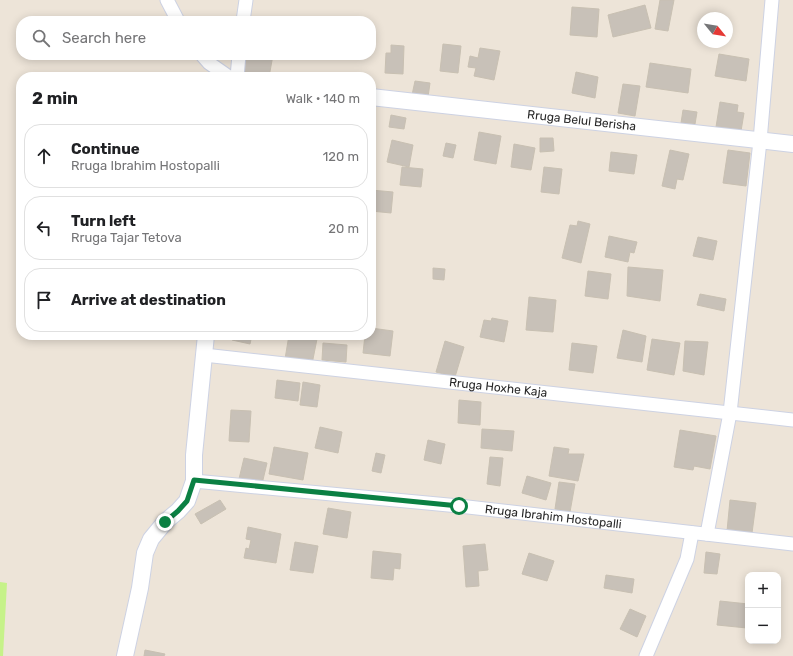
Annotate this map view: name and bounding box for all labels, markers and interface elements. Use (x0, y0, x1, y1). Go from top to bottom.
north arrow (697, 12, 733, 48)
search box (16, 16, 376, 60)
icon: search (30, 27, 52, 49)
text: Search here (62, 29, 146, 47)
text: 2 min (32, 88, 78, 108)
text: Walk · 140 m (286, 91, 360, 106)
street label: Rruga Belul Berisha (527, 107, 637, 133)
text: Continue (71, 140, 140, 158)
icon: ahead (33, 145, 55, 167)
text: 120 m (323, 149, 359, 164)
text: Rruga Ibrahim Hostopalli (71, 158, 220, 173)
text: Turn left (71, 212, 136, 230)
icon: left (33, 217, 55, 239)
text: 20 m (328, 221, 359, 236)
text: Rruga Tajar Tetova (71, 230, 182, 245)
icon: arrive (33, 289, 55, 311)
text: Arrive at destination (71, 291, 226, 309)
street label: Rruga Hoxhe Kaja (448, 375, 548, 400)
route start (450, 497, 468, 515)
street label: Rruga Ibrahim Hostopalli (484, 502, 622, 531)
route end (156, 513, 174, 531)
map controls (745, 572, 781, 644)
button: + (745, 572, 781, 608)
button: − (745, 608, 781, 644)

